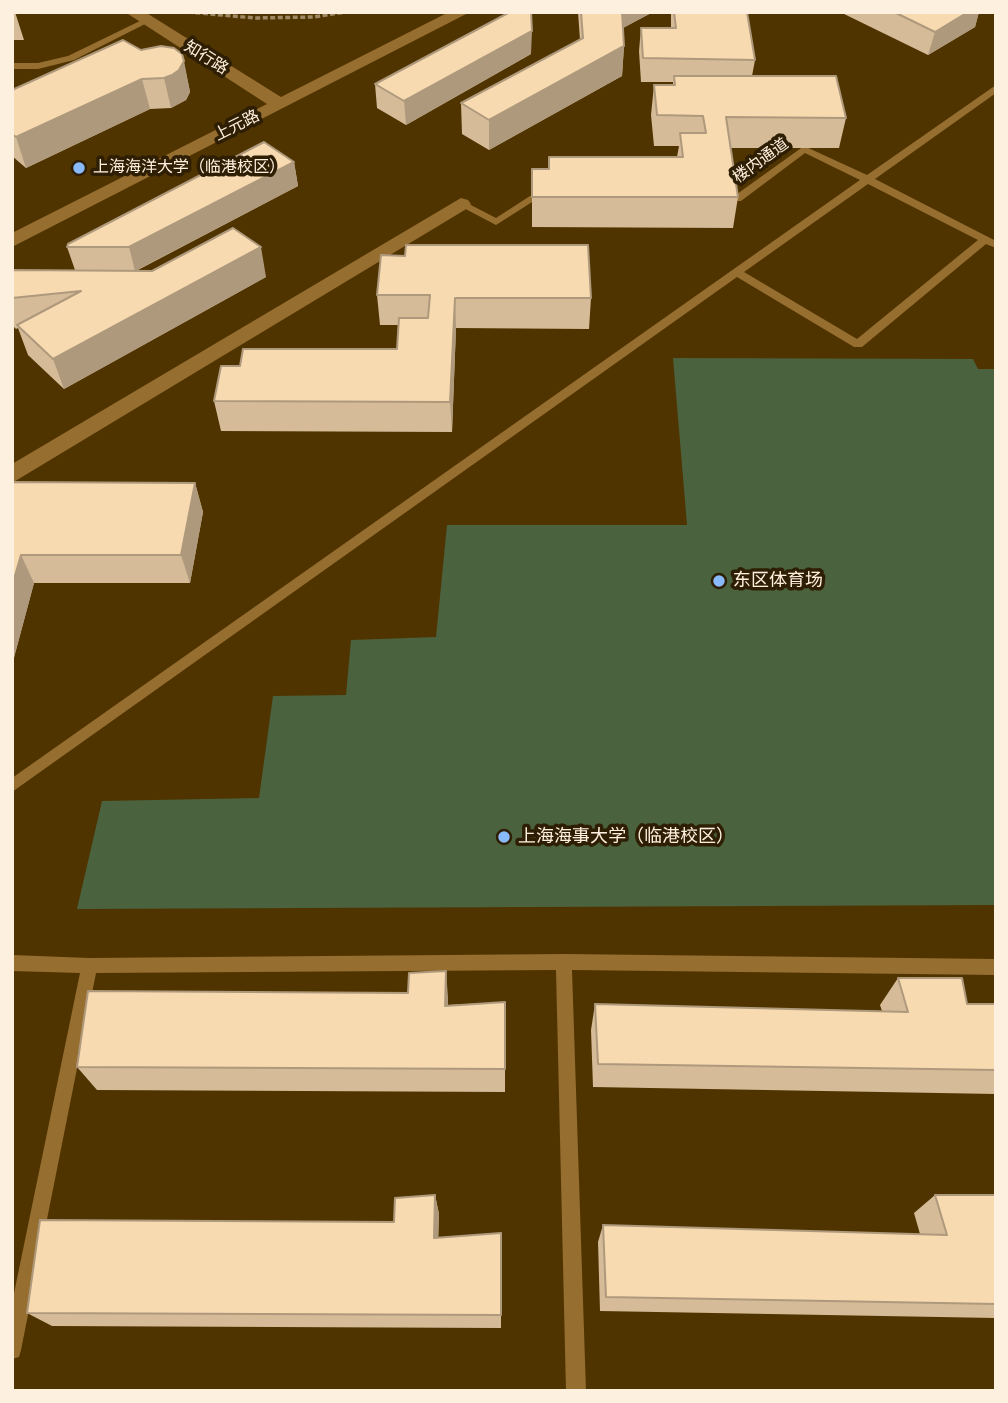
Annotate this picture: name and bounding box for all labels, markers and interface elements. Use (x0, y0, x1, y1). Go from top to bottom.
street label: 知行路 (181, 37, 231, 79)
street label: 上元路 (211, 107, 263, 145)
street label: 楼内通道 (729, 134, 793, 188)
place label: 上海海洋大学（临港校区） (93, 158, 285, 178)
marker: 上海海洋大学（临港校区） (71, 160, 87, 176)
place label: 东区体育场 (733, 570, 823, 592)
marker: 东区体育场 (711, 573, 727, 589)
place label: 上海海事大学（临港校区） (518, 826, 734, 848)
marker: 上海海事大学（临港校区） (496, 829, 512, 845)

